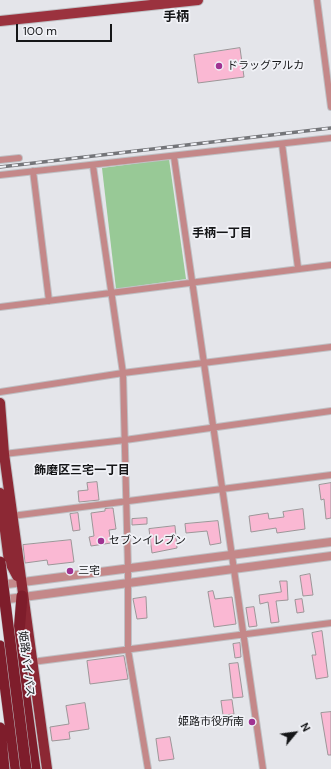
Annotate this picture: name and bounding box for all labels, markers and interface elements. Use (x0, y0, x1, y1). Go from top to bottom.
district label: 手柄 (163, 10, 189, 26)
scale bar (18, 16, 114, 42)
text: 100 m (23, 23, 57, 39)
place label: ドラッグアルカ (227, 59, 304, 73)
marker: ドラッグアルカ (214, 61, 224, 71)
district label: 手柄一丁目 (192, 227, 252, 241)
district label: 飾磨区三宅一丁目 (34, 464, 130, 478)
place label: セブンイレブン (109, 534, 186, 548)
marker: セブンイレブン (96, 536, 106, 546)
place label: 三宅 (78, 564, 100, 578)
marker: 三宅 (65, 566, 75, 576)
street label: 姫路バイパス (15, 630, 37, 698)
north arrow (275, 713, 315, 753)
place label: 姫路市役所南 (178, 715, 244, 729)
marker: 姫路市役所南 (247, 717, 257, 727)
text: N (297, 720, 314, 734)

